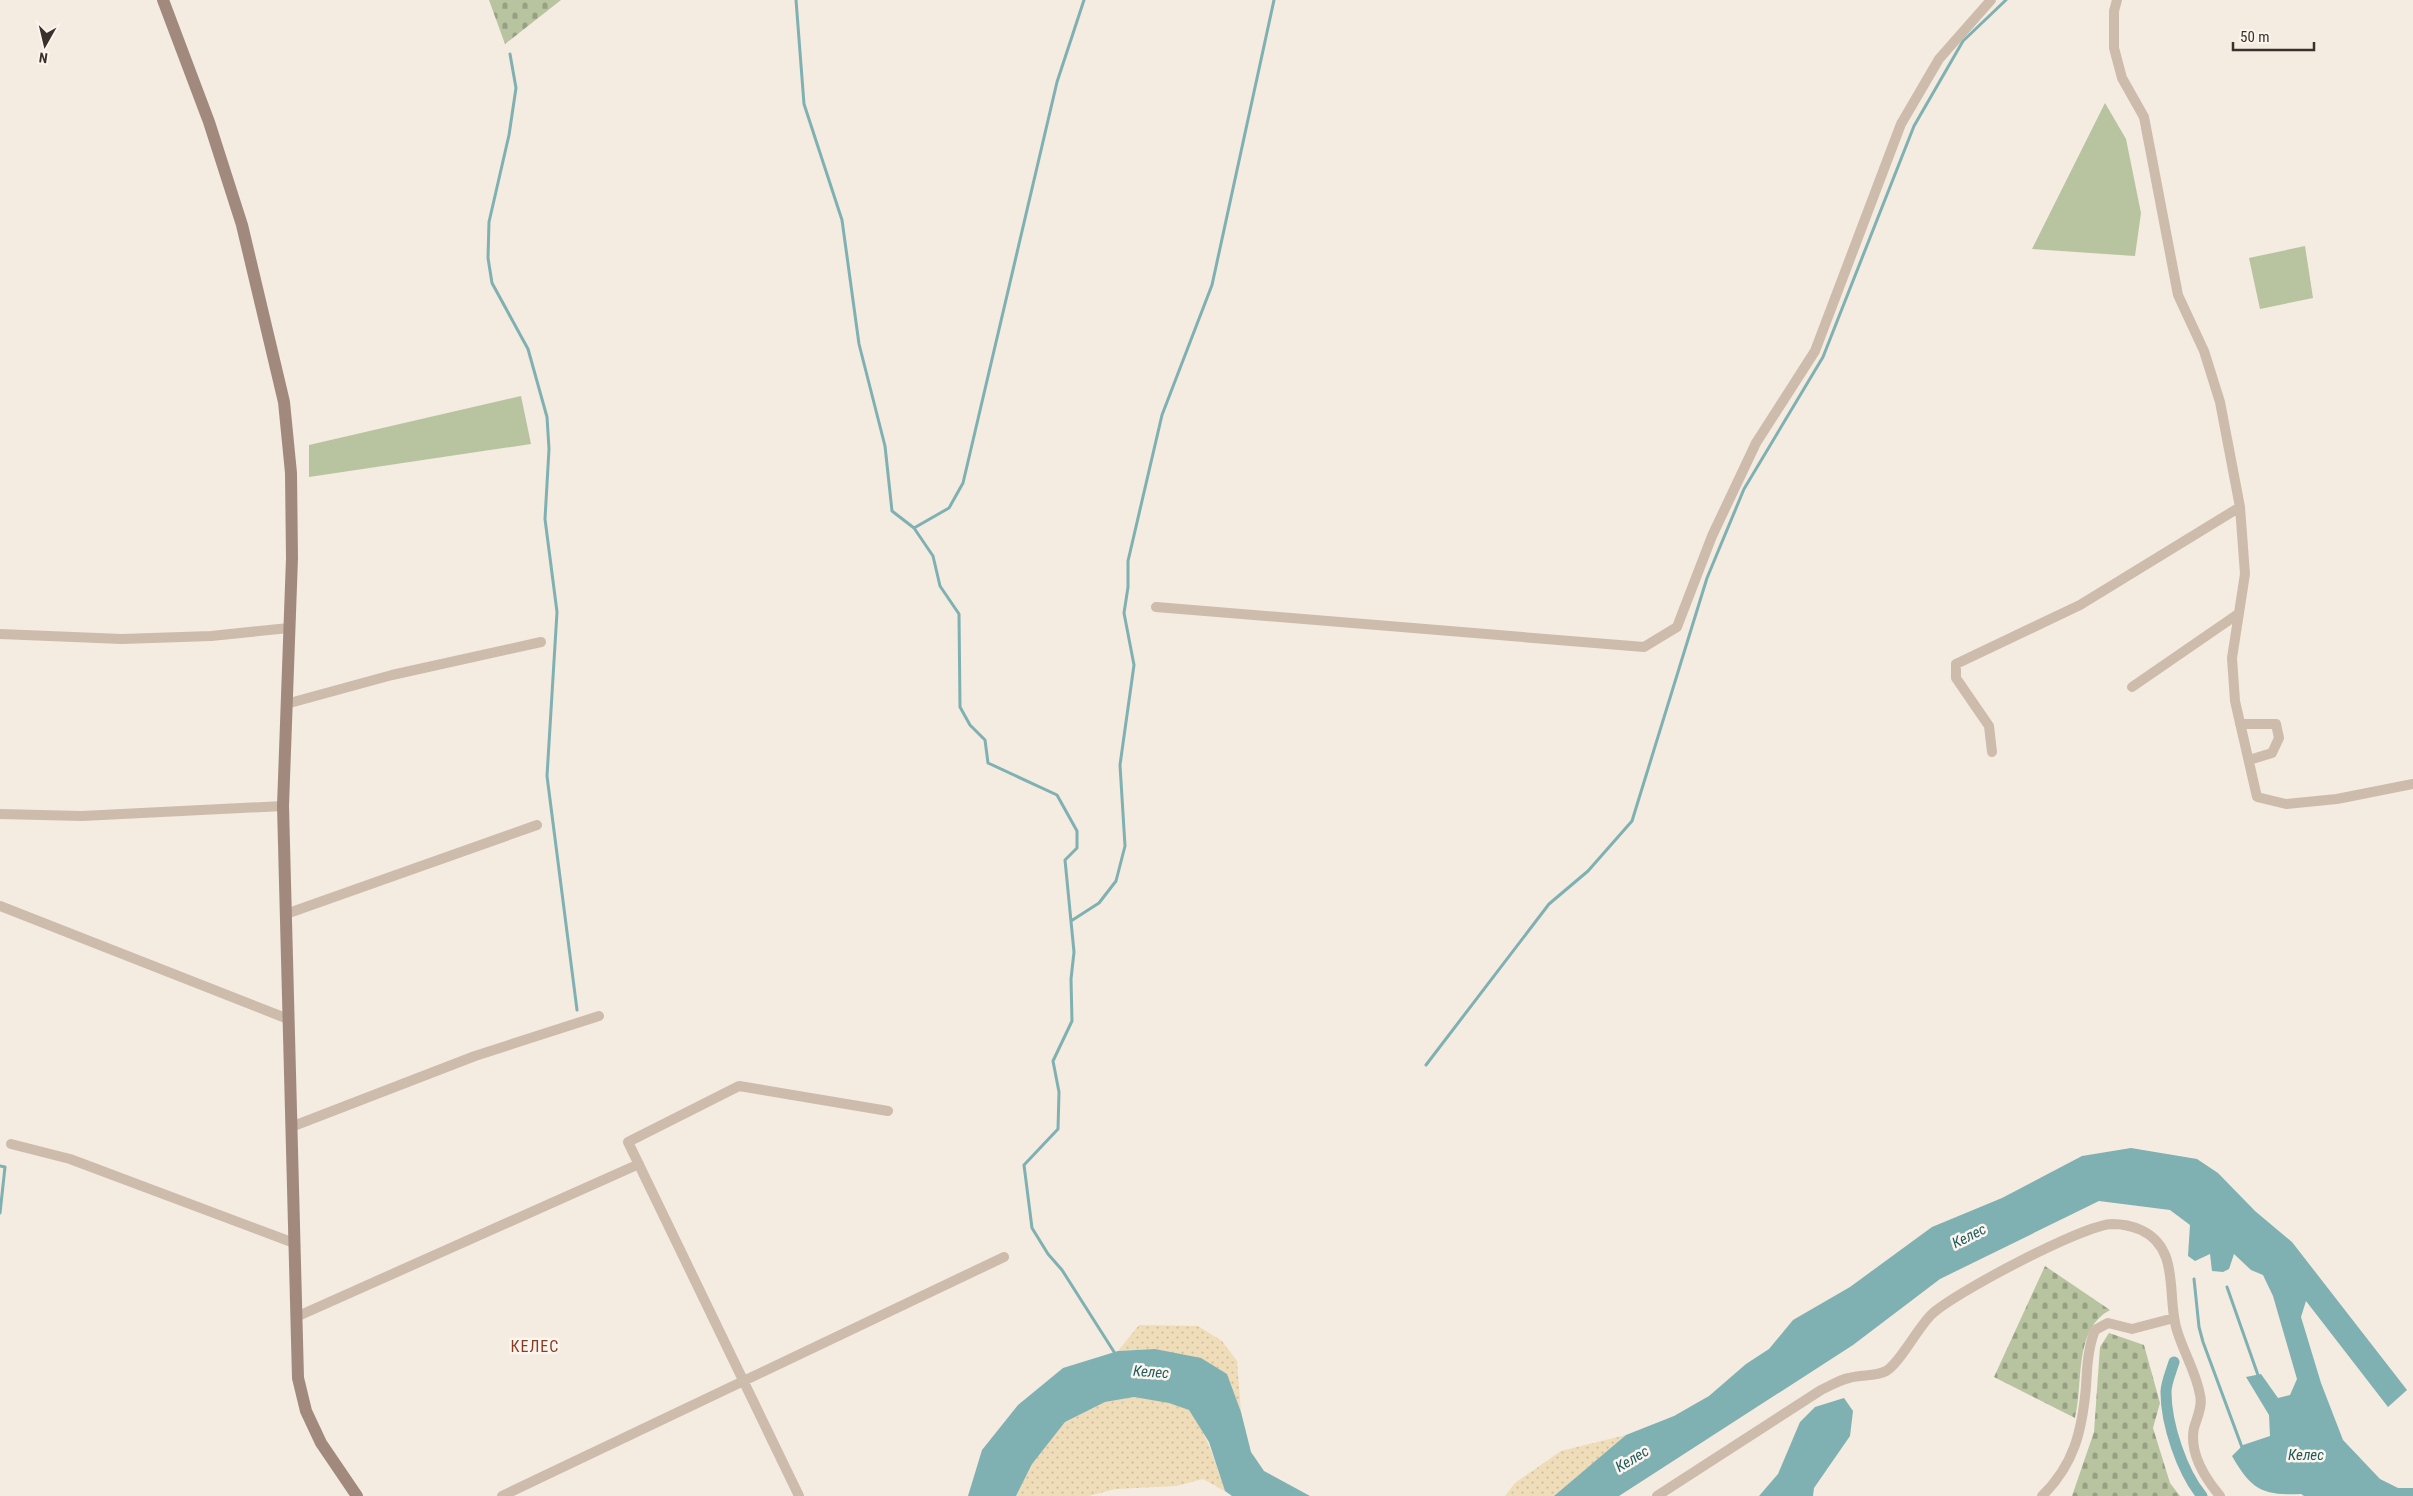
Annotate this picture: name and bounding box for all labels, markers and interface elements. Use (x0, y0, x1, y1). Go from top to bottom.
north arrow (20, 20, 70, 70)
scale bar (2233, 20, 2314, 52)
text: 50 m (2240, 28, 2270, 46)
text: N (38, 49, 49, 66)
water label: Келес (1949, 1220, 1989, 1252)
district label: КЕЛЕС (511, 1337, 559, 1356)
water label: Келес (1133, 1362, 1170, 1382)
water label: Келес (1612, 1442, 1652, 1476)
water label: Келес (2288, 1446, 2324, 1464)

